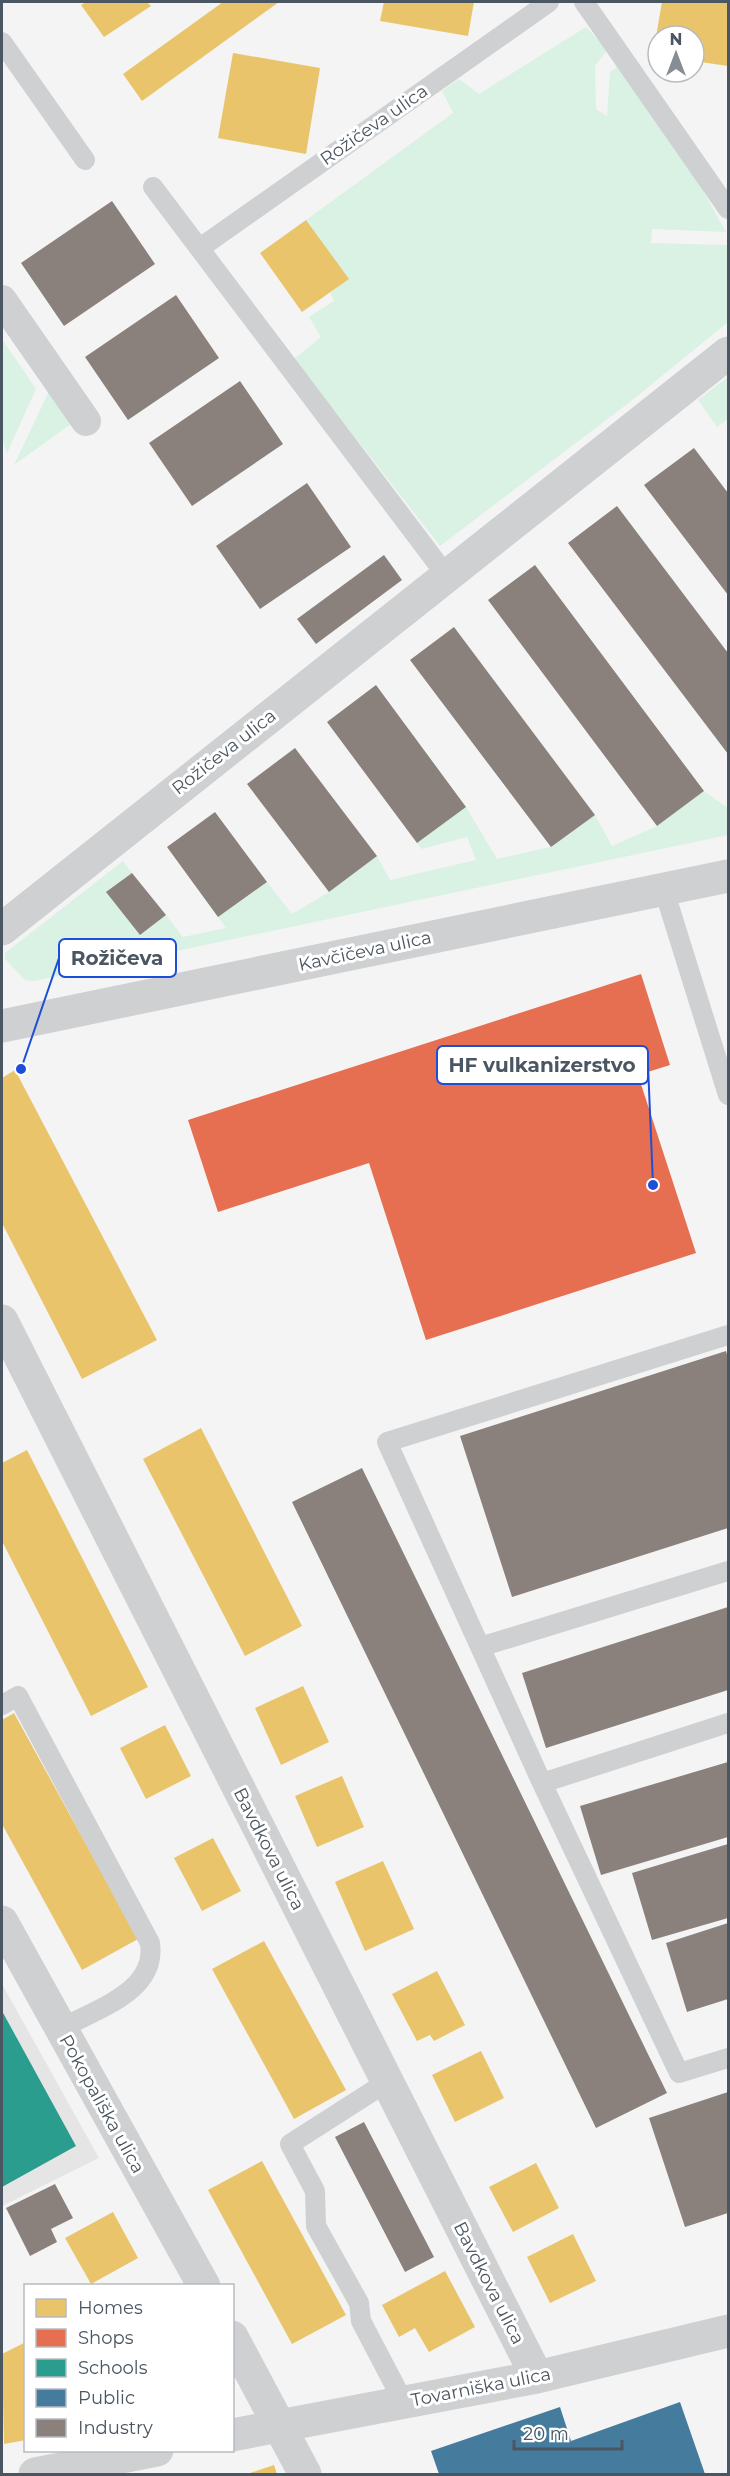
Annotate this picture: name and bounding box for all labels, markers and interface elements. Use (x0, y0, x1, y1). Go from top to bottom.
north arrow (646, 24, 706, 84)
text: N (670, 30, 682, 49)
street label: Rožičeva ulica (316, 80, 432, 170)
street label: Rožičeva ulica (168, 705, 280, 799)
street label: Kavčičeva ulica (297, 926, 433, 976)
callout: Rožičeva (59, 939, 176, 977)
text: Rožičeva (71, 946, 163, 970)
callout: HF vulkanizerstvo (437, 1046, 648, 1084)
text: HF vulkanizerstvo (448, 1053, 636, 1077)
street label: Bavdkova ulica (229, 1784, 309, 1914)
street label: Pokopališka ulica (55, 2031, 149, 2177)
street label: Bavdkova ulica (449, 2218, 529, 2348)
legend (24, 2284, 234, 2452)
text: Homes (78, 2297, 143, 2319)
text: Shops (78, 2327, 134, 2349)
text: Schools (78, 2357, 148, 2379)
street label: Tovarniška ulica (409, 2363, 553, 2411)
text: Public (78, 2387, 135, 2409)
scale bar (514, 2413, 622, 2451)
text: Industry (78, 2417, 153, 2439)
text: 20 m (523, 2423, 569, 2445)

